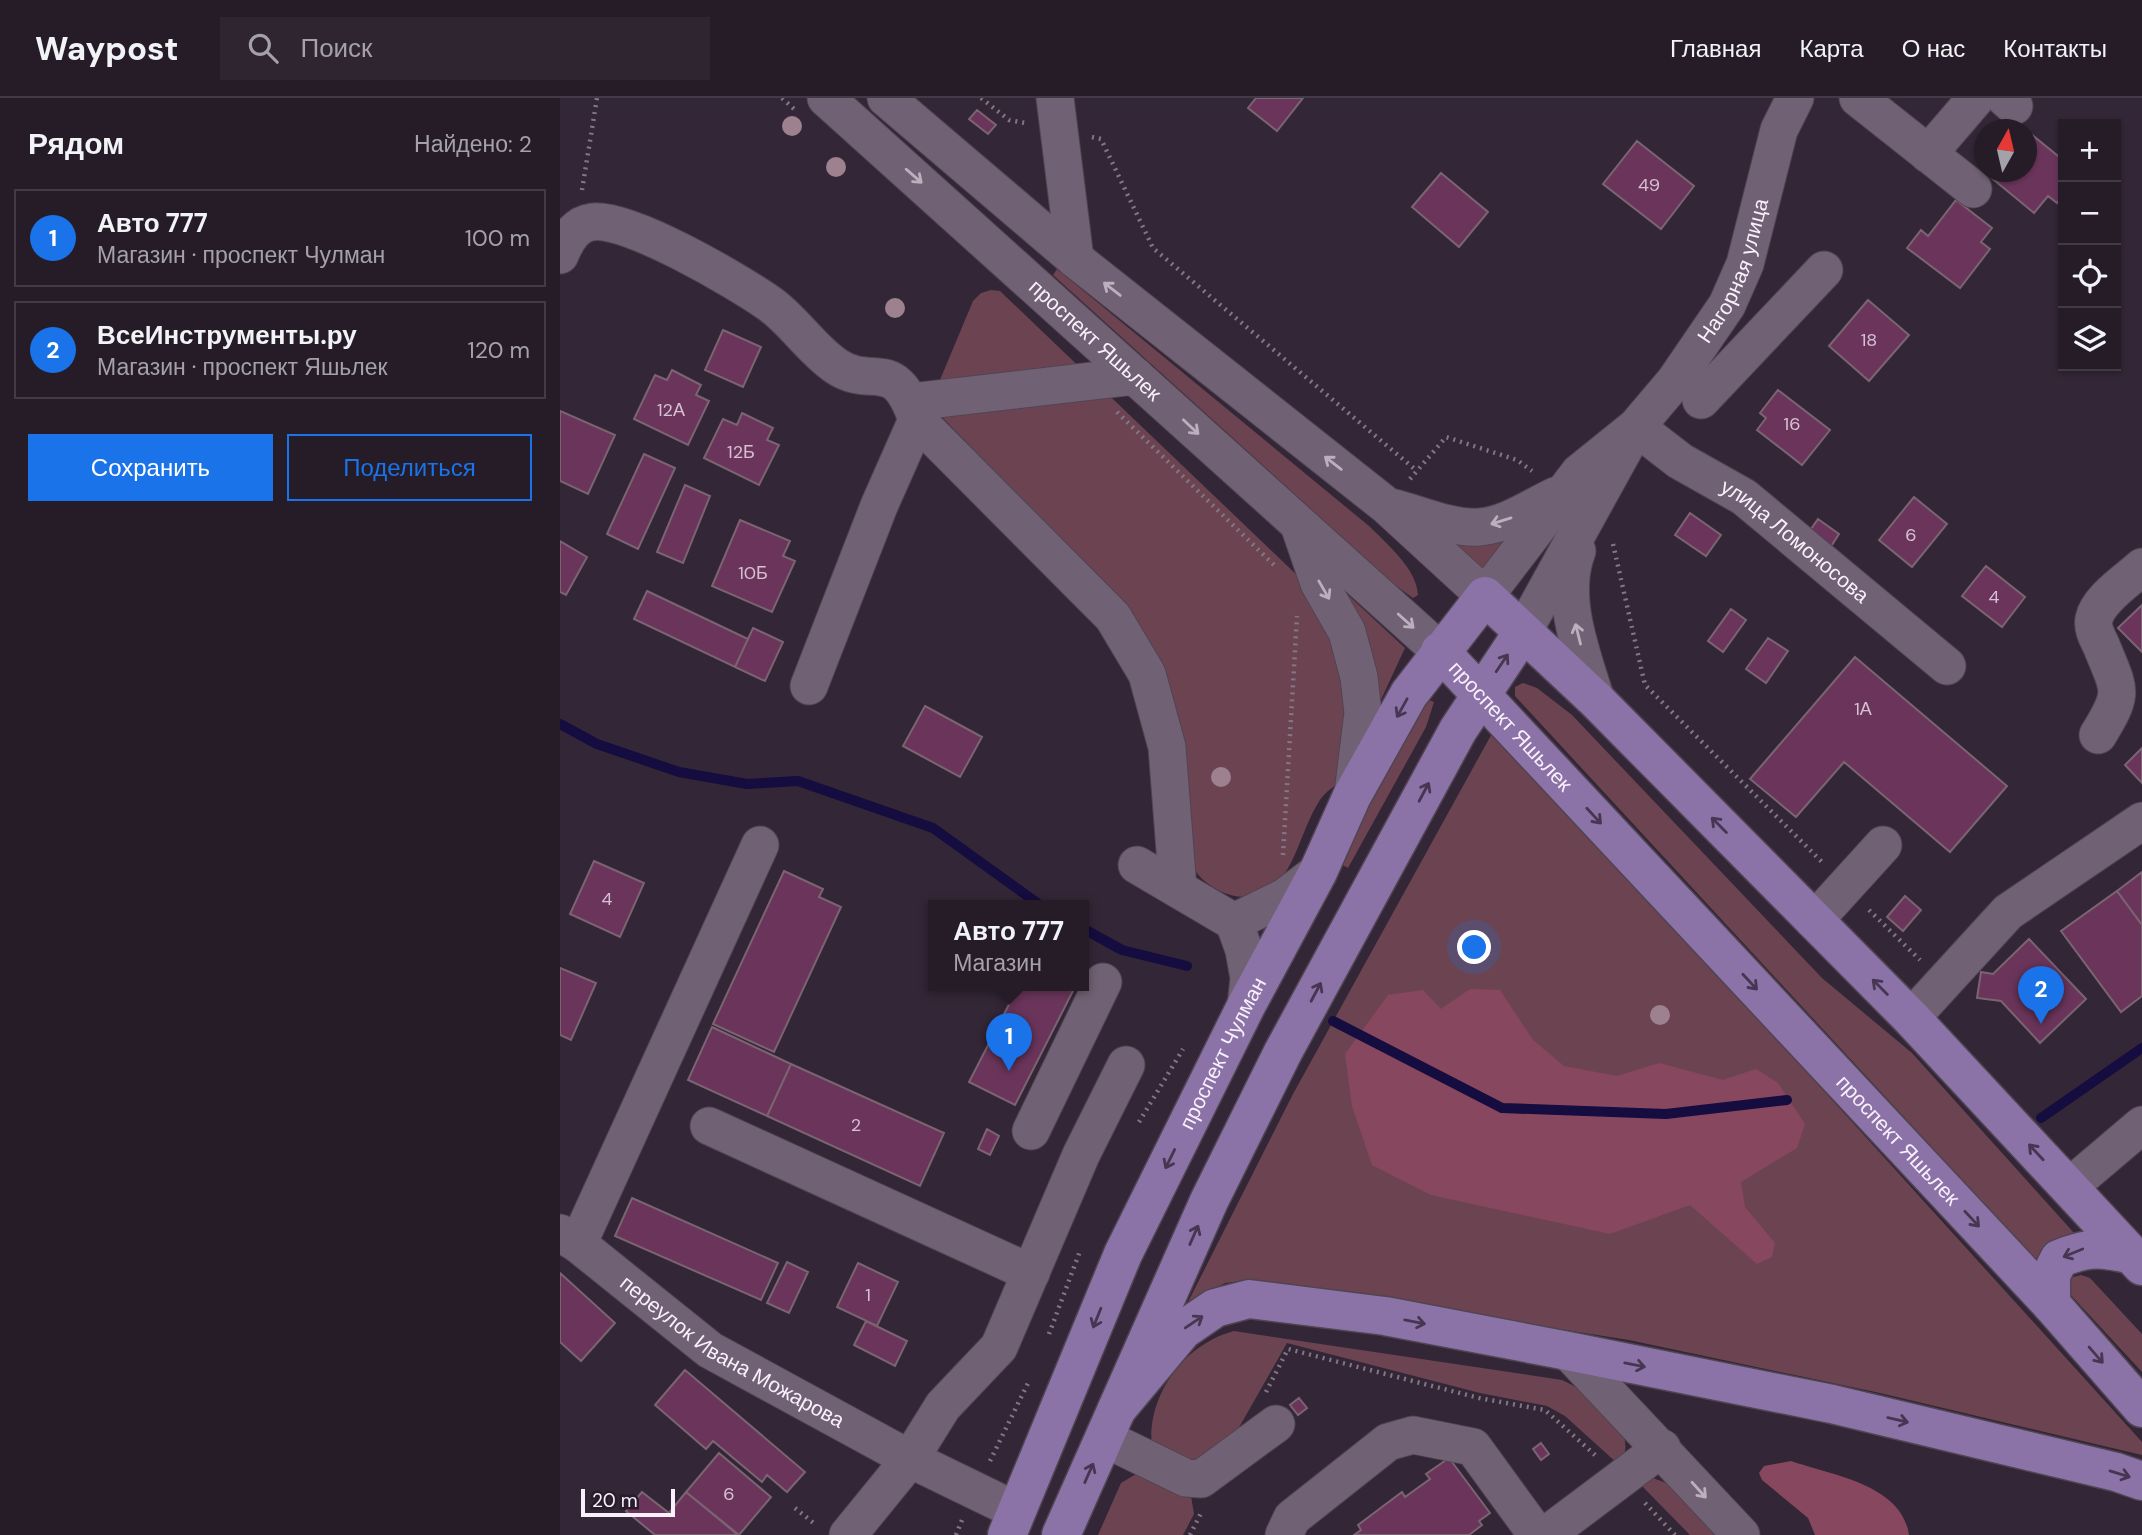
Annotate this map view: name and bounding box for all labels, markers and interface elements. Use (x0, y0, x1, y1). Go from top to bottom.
search box (220, 17, 710, 80)
text: Waypost (35, 27, 178, 70)
icon: search (244, 29, 282, 67)
text: Поиск (300, 31, 372, 65)
text: Главная (1670, 33, 1761, 64)
text: Карта (1799, 33, 1864, 64)
text: О нас (1902, 33, 1965, 64)
text: Контакты (2003, 33, 2107, 64)
north arrow (1974, 119, 2037, 182)
map controls (2058, 119, 2121, 371)
button: + (2058, 119, 2121, 182)
text: Рядом (28, 124, 124, 163)
text: Найдено: 2 (414, 129, 532, 159)
one-way arrow (905, 168, 923, 184)
house number: 49 (1638, 173, 1660, 197)
button: − (2058, 182, 2121, 245)
street label: Нагорная улица (1691, 195, 1775, 349)
text: Авто 777 (97, 206, 208, 240)
text: 1 (49, 223, 57, 253)
text: 100 m (465, 223, 530, 253)
text: Магазин · проспект Чулман (97, 240, 385, 270)
button: locate (2058, 245, 2121, 308)
street label: проспект Яшьлек (1023, 273, 1168, 408)
one-way arrow (1104, 281, 1122, 297)
button: layers (2058, 308, 2121, 371)
text: ВсеИнструменты.ру (97, 318, 357, 352)
house number: 18 (1861, 328, 1877, 352)
text: 2 (46, 335, 60, 365)
text: 120 m (467, 335, 530, 365)
text: Магазин · проспект Яшьлек (97, 352, 388, 382)
house number: 12А (657, 398, 685, 422)
house number: 16 (1784, 412, 1800, 436)
one-way arrow (1182, 419, 1199, 436)
button: Сохранить (28, 434, 273, 501)
button: Поделиться (287, 434, 532, 501)
house number: 12Б (727, 440, 755, 464)
one-way arrow (1325, 456, 1343, 471)
street label: улица Ломоносова (1716, 473, 1875, 609)
one-way arrow (1490, 515, 1512, 528)
house number: 6 (1905, 523, 1917, 547)
house number: 10Б (738, 561, 768, 585)
one-way arrow (1317, 580, 1331, 600)
house number: 4 (1989, 585, 2000, 609)
one-way arrow (1397, 613, 1415, 629)
one-way arrow (1571, 623, 1584, 646)
one-way arrow (1495, 654, 1509, 673)
street label: проспект Яшьлек (1442, 655, 1579, 798)
one-way arrow (1395, 697, 1408, 718)
house number: 1А (1854, 697, 1872, 721)
one-way arrow (1417, 782, 1431, 803)
one-way arrow (1585, 806, 1602, 824)
one-way arrow (1711, 817, 1728, 834)
house number: 4 (602, 887, 613, 911)
popup (928, 900, 1089, 991)
text: Авто 777 (953, 914, 1064, 948)
your location (1457, 930, 1491, 964)
text: Магазин (953, 948, 1042, 978)
pin: 2 (2018, 966, 2064, 1024)
street label: проспект Чулман (1173, 972, 1273, 1134)
one-way arrow (1741, 973, 1758, 990)
one-way arrow (1871, 978, 1888, 995)
one-way arrow (1309, 982, 1323, 1003)
pin: 1 (986, 1013, 1032, 1071)
street label: проспект Яшьлек (1830, 1069, 1966, 1212)
house number: 2 (851, 1113, 861, 1137)
one-way arrow (2028, 1144, 2045, 1161)
one-way arrow (1162, 1148, 1176, 1169)
one-way arrow (1964, 1210, 1980, 1228)
one-way arrow (1188, 1225, 1201, 1246)
one-way arrow (2063, 1248, 2084, 1261)
street label: переулок Ивана Можарова (614, 1269, 850, 1435)
house number: 1 (865, 1283, 871, 1307)
one-way arrow (1089, 1306, 1102, 1328)
one-way arrow (1184, 1315, 1203, 1329)
one-way arrow (1403, 1316, 1426, 1329)
one-way arrow (2088, 1346, 2104, 1364)
one-way arrow (1623, 1358, 1646, 1372)
one-way arrow (1887, 1414, 1909, 1427)
one-way arrow (1083, 1462, 1096, 1484)
one-way arrow (2108, 1468, 2130, 1481)
one-way arrow (1691, 1481, 1708, 1498)
house number: 6 (723, 1482, 735, 1506)
scale bar (581, 1486, 676, 1518)
text: 20 m (592, 1488, 638, 1513)

